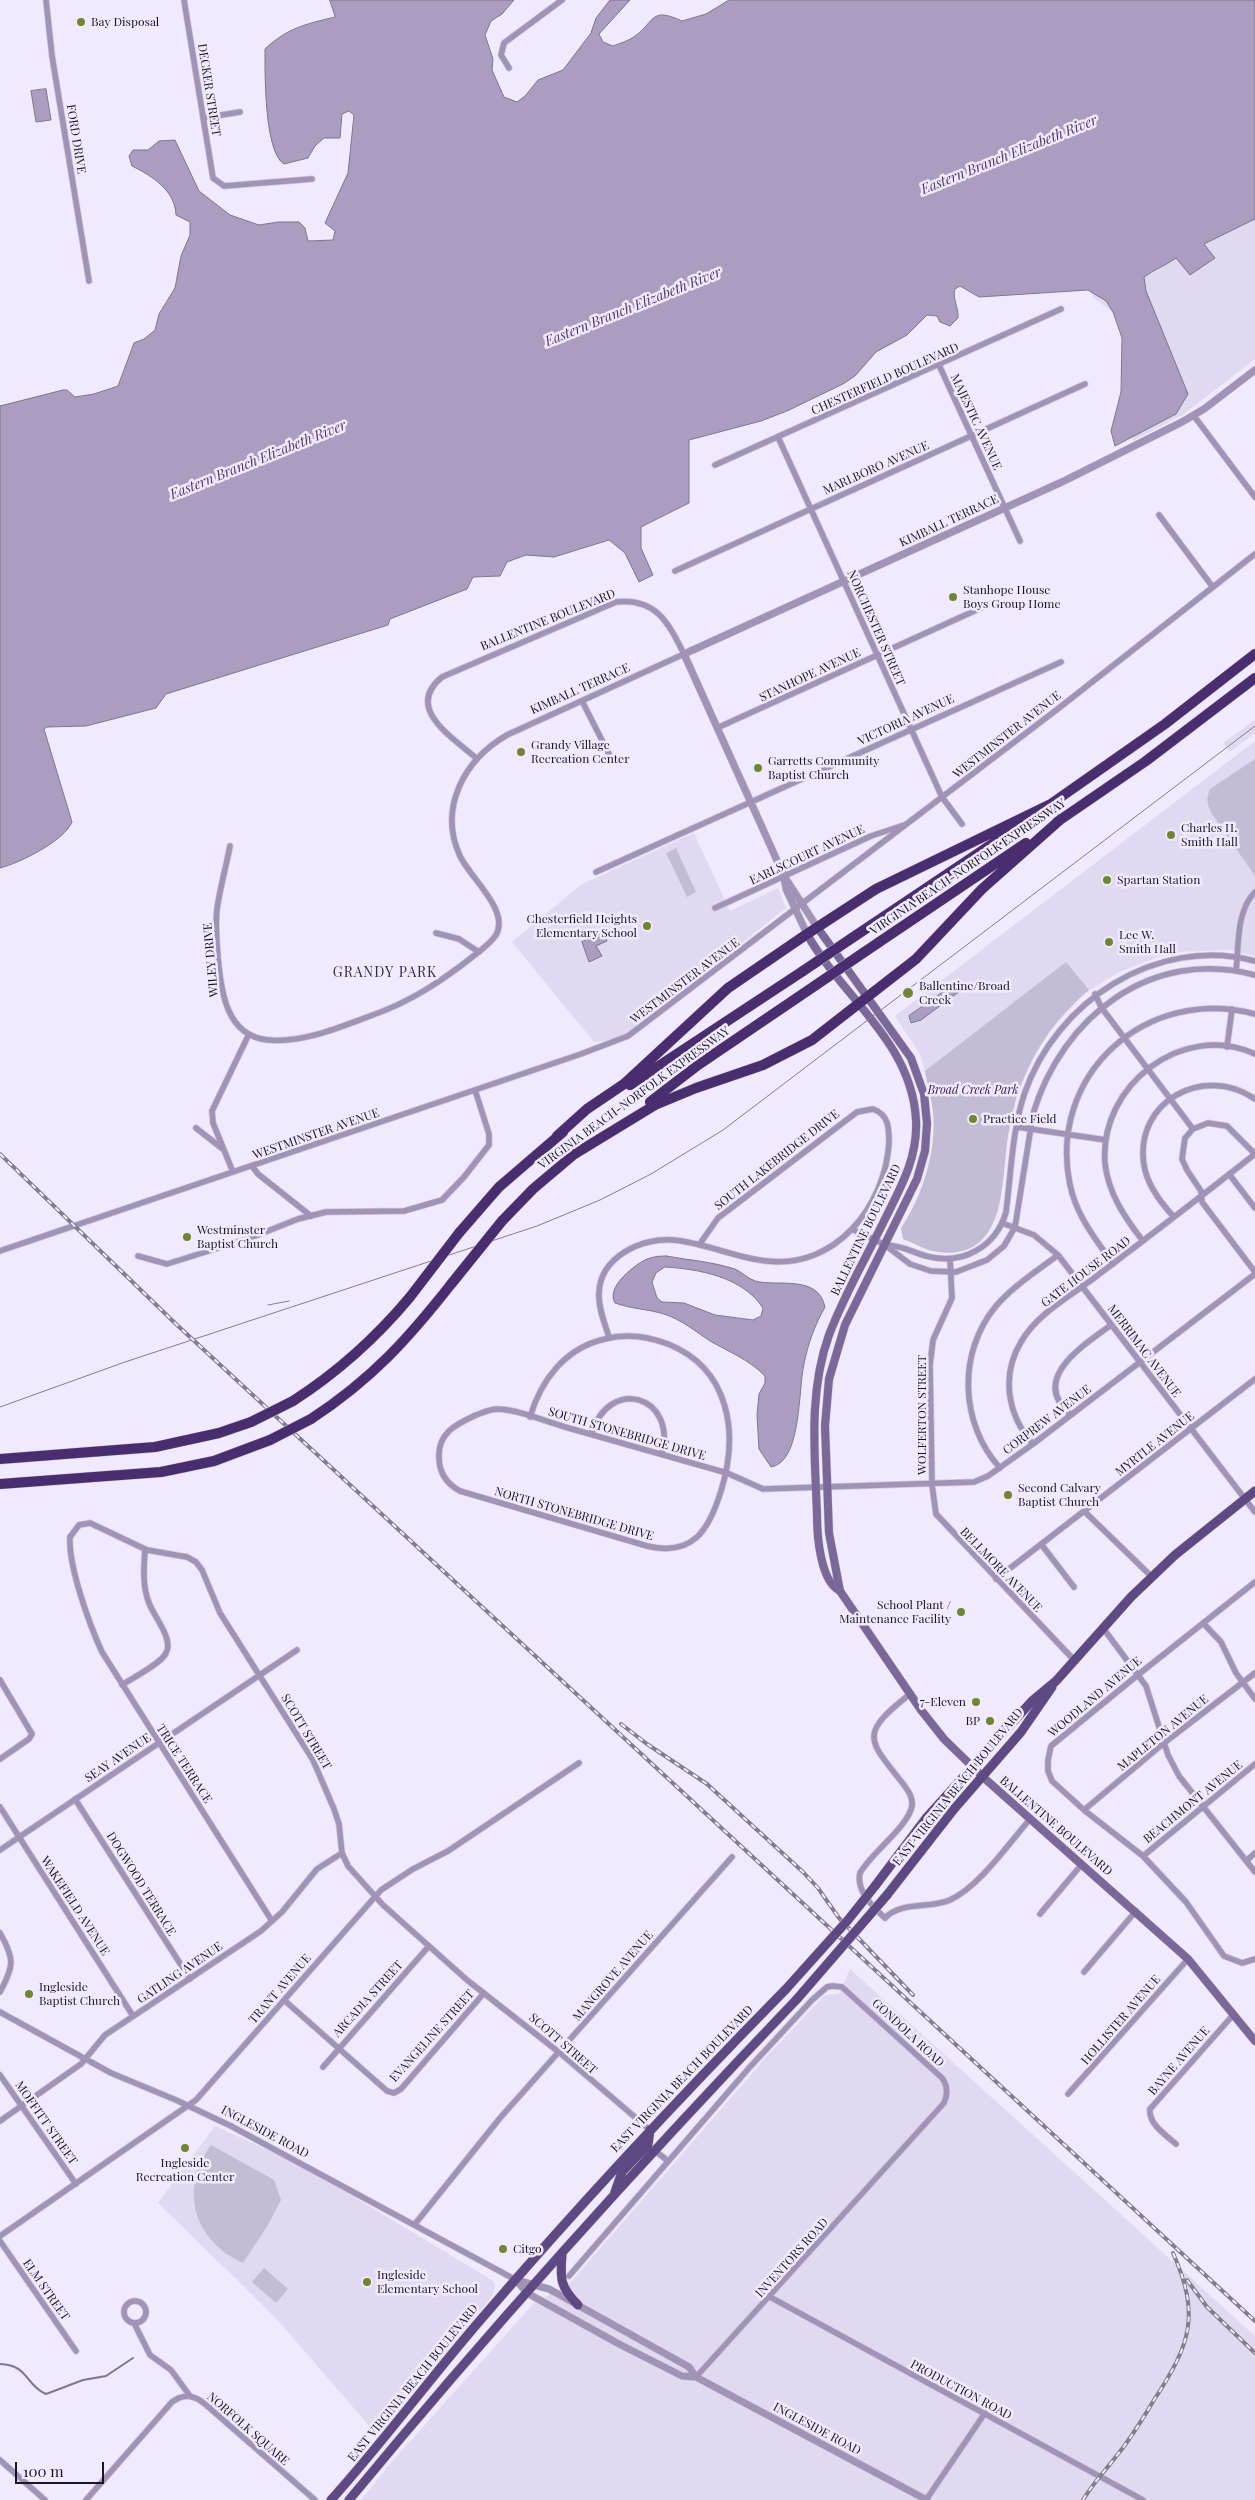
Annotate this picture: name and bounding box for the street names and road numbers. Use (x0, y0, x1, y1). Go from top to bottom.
street label: DECKER STREET (195, 43, 223, 137)
street label: FORD DRIVE (63, 103, 89, 175)
street label: CHESTERFIELD BOULEVARD (809, 340, 961, 418)
street label: MAJESTIC AVENUE (947, 372, 1005, 472)
street label: MARLBORO AVENUE (821, 438, 931, 498)
street label: KIMBALL TERRACE (897, 492, 1001, 550)
street label: NORCHESTER STREET (844, 568, 908, 688)
street label: BALLENTINE BOULEVARD (478, 586, 618, 654)
street label: STANHOPE AVENUE (757, 645, 863, 705)
street label: KIMBALL TERRACE (528, 661, 632, 717)
street label: WESTMINSTER AVENUE (950, 688, 1064, 782)
street label: VICTORIA AVENUE (856, 691, 956, 749)
street label: VIRGINIA BEACH-NORFOLK EXPRESSWAY (867, 796, 1069, 938)
street label: EARLSCOURT AVENUE (747, 822, 867, 888)
street label: WILEY DRIVE (201, 922, 221, 998)
street label: WESTMINSTER AVENUE (628, 935, 742, 1027)
street label: VIRGINIA BEACH-NORFOLK EXPRESSWAY (536, 1024, 732, 1172)
street label: WESTMINSTER AVENUE (251, 1106, 381, 1162)
street label: SOUTH LAKEBRIDGE DRIVE (712, 1107, 842, 1213)
street label: BALLENTINE BOULEVARD (828, 1162, 904, 1298)
street label: GATE HOUSE ROAD (1038, 1234, 1134, 1310)
street label: MERRIMAC AVENUE (1104, 1302, 1184, 1400)
street label: WOLFERTON STREET (915, 1355, 929, 1475)
street label: CORPREW AVENUE (1000, 1382, 1094, 1458)
street label: SOUTH STONEBRIDGE DRIVE (546, 1405, 708, 1463)
street label: MYRTLE AVENUE (1113, 1409, 1197, 1479)
street label: NORTH STONEBRIDGE DRIVE (493, 1484, 655, 1544)
street label: BELLMORE AVENUE (957, 1525, 1045, 1615)
street label: WOODLAND AVENUE (1045, 1654, 1145, 1740)
street label: SCOTT STREET (278, 1692, 334, 1772)
street label: MAPLETON AVENUE (1115, 1692, 1211, 1774)
street label: EAST VIRGINIA BEACH BOULEVARD (890, 1705, 1026, 1869)
street label: TRICE TERRACE (153, 1722, 215, 1806)
street label: SEAY AVENUE (82, 1731, 154, 1785)
street label: BEACHMONT AVENUE (1141, 1758, 1245, 1846)
street label: BALLENTINE BOULEVARD (997, 1773, 1115, 1879)
street label: DOGWOOD TERRACE (103, 1830, 179, 1938)
street label: WAKEFIELD AVENUE (38, 1854, 112, 1958)
street label: MANGROVE AVENUE (570, 1928, 656, 2024)
street label: GATLING AVENUE (135, 1939, 225, 2007)
street label: TRANT AVENUE (246, 1951, 314, 2027)
street label: ARCADIA STREET (330, 1958, 406, 2040)
street label: HOLLISTER AVENUE (1078, 1972, 1164, 2068)
street label: EVANGELINE STREET (387, 1987, 477, 2085)
street label: GONDOLA ROAD (869, 1996, 947, 2070)
street label: EAST VIRGINIA BEACH BOULEVARD (608, 2003, 756, 2155)
street label: SCOTT STREET (526, 2011, 600, 2077)
street label: BAYNE AVENUE (1145, 2024, 1213, 2098)
street label: MOFFITT STREET (12, 2079, 80, 2167)
street label: INGLESIDE ROAD (219, 2103, 311, 2161)
street label: INVENTORS ROAD (753, 2215, 831, 2301)
street label: ELM STREET (20, 2257, 72, 2323)
street label: EAST VIRGINIA BEACH BOULEVARD (345, 2301, 481, 2465)
street label: PRODUCTION ROAD (908, 2357, 1014, 2423)
street label: NORFOLK SQUARE (204, 2389, 292, 2469)
street label: INGLESIDE ROAD (771, 2400, 863, 2458)

